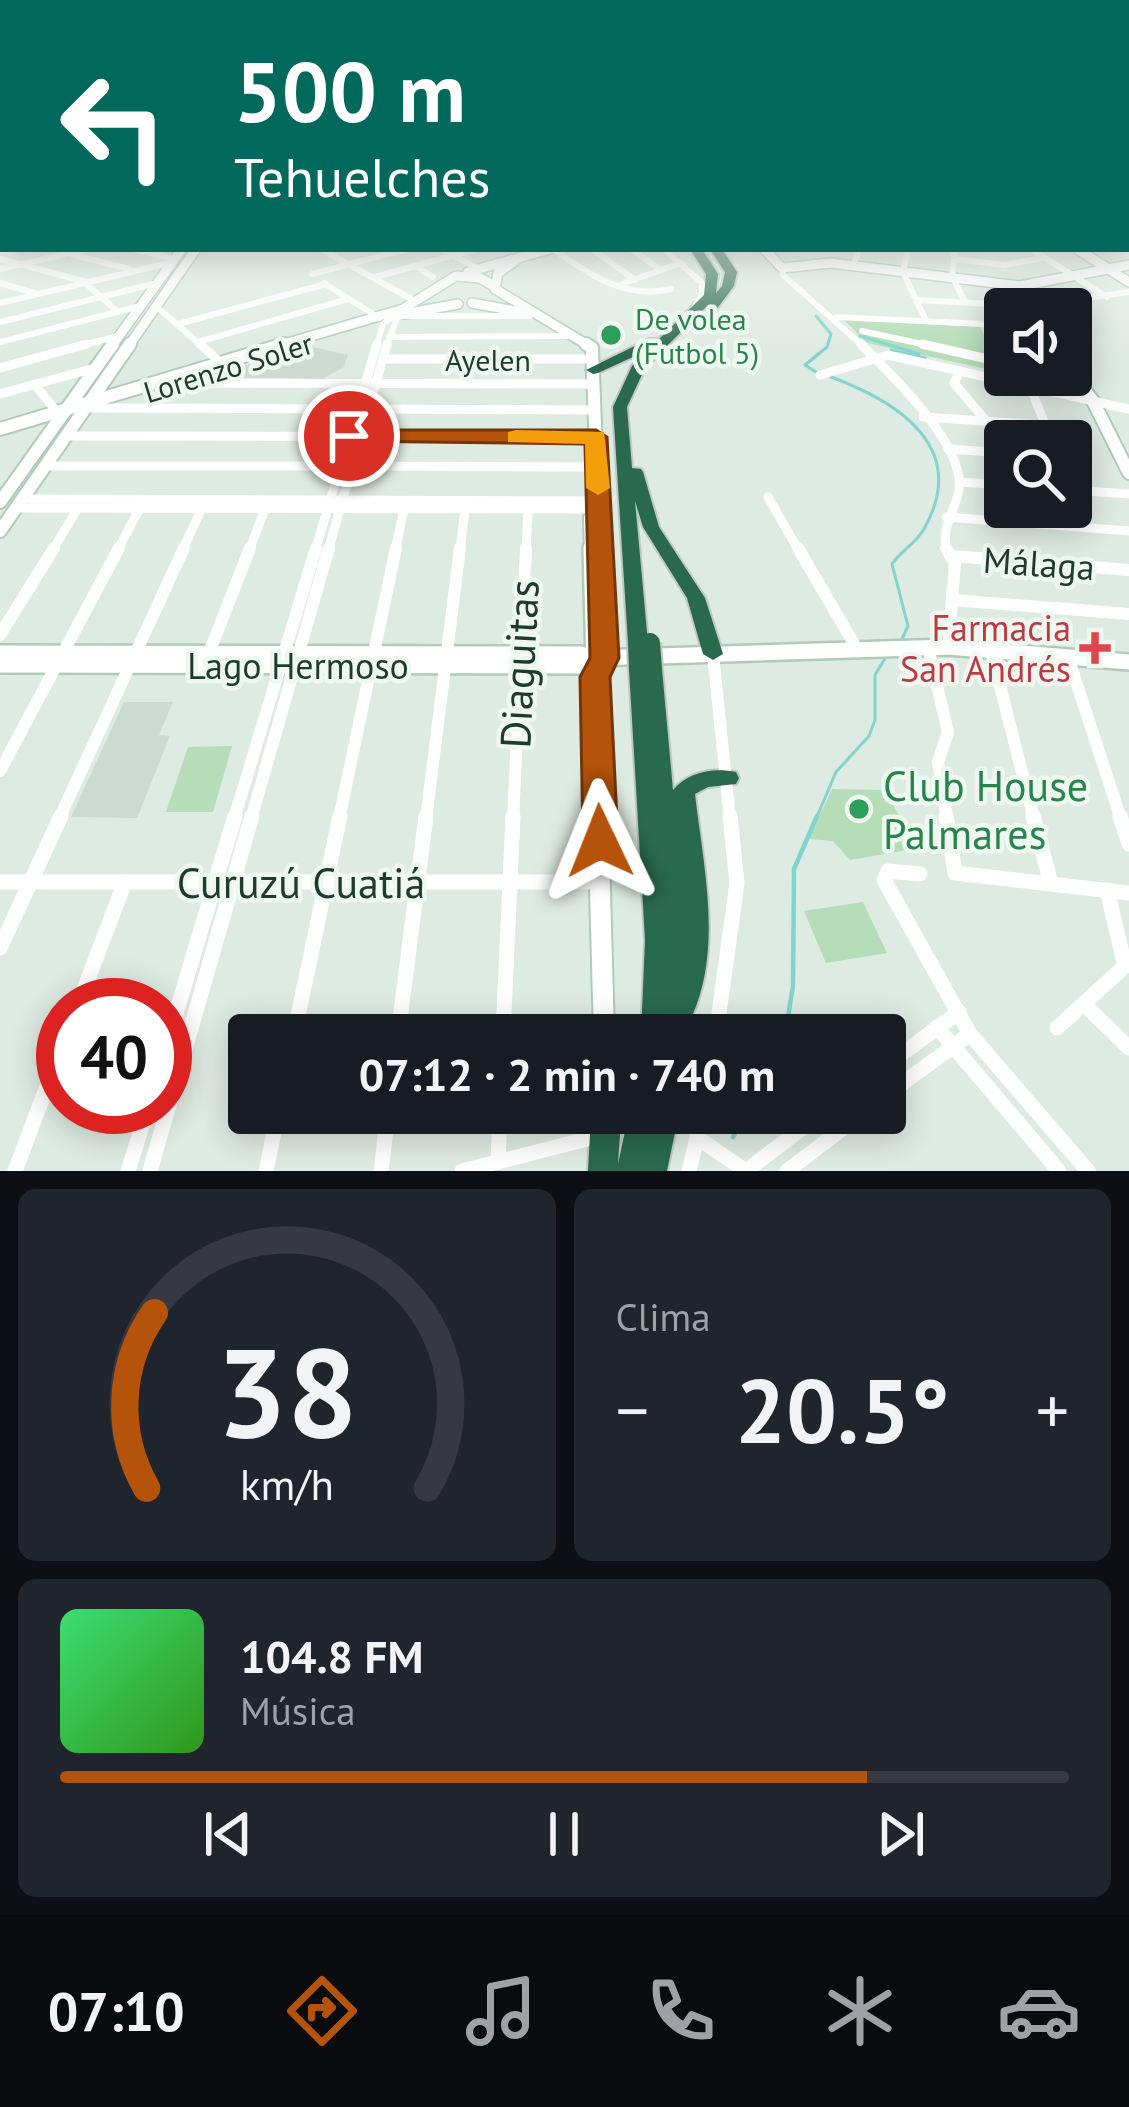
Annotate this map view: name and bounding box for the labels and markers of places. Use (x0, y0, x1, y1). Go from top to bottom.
place label: De volea (Futbol 5) (635, 299, 759, 372)
marker: De volea (Futbol 5) (598, 322, 624, 348)
pin (298, 385, 400, 487)
place label: Farmacia San Andrés (900, 604, 1071, 692)
marker: Farmacia San Andrés (1082, 635, 1108, 661)
place label: Club House Palmares (883, 758, 1088, 861)
marker: Club House Palmares (846, 796, 872, 822)

